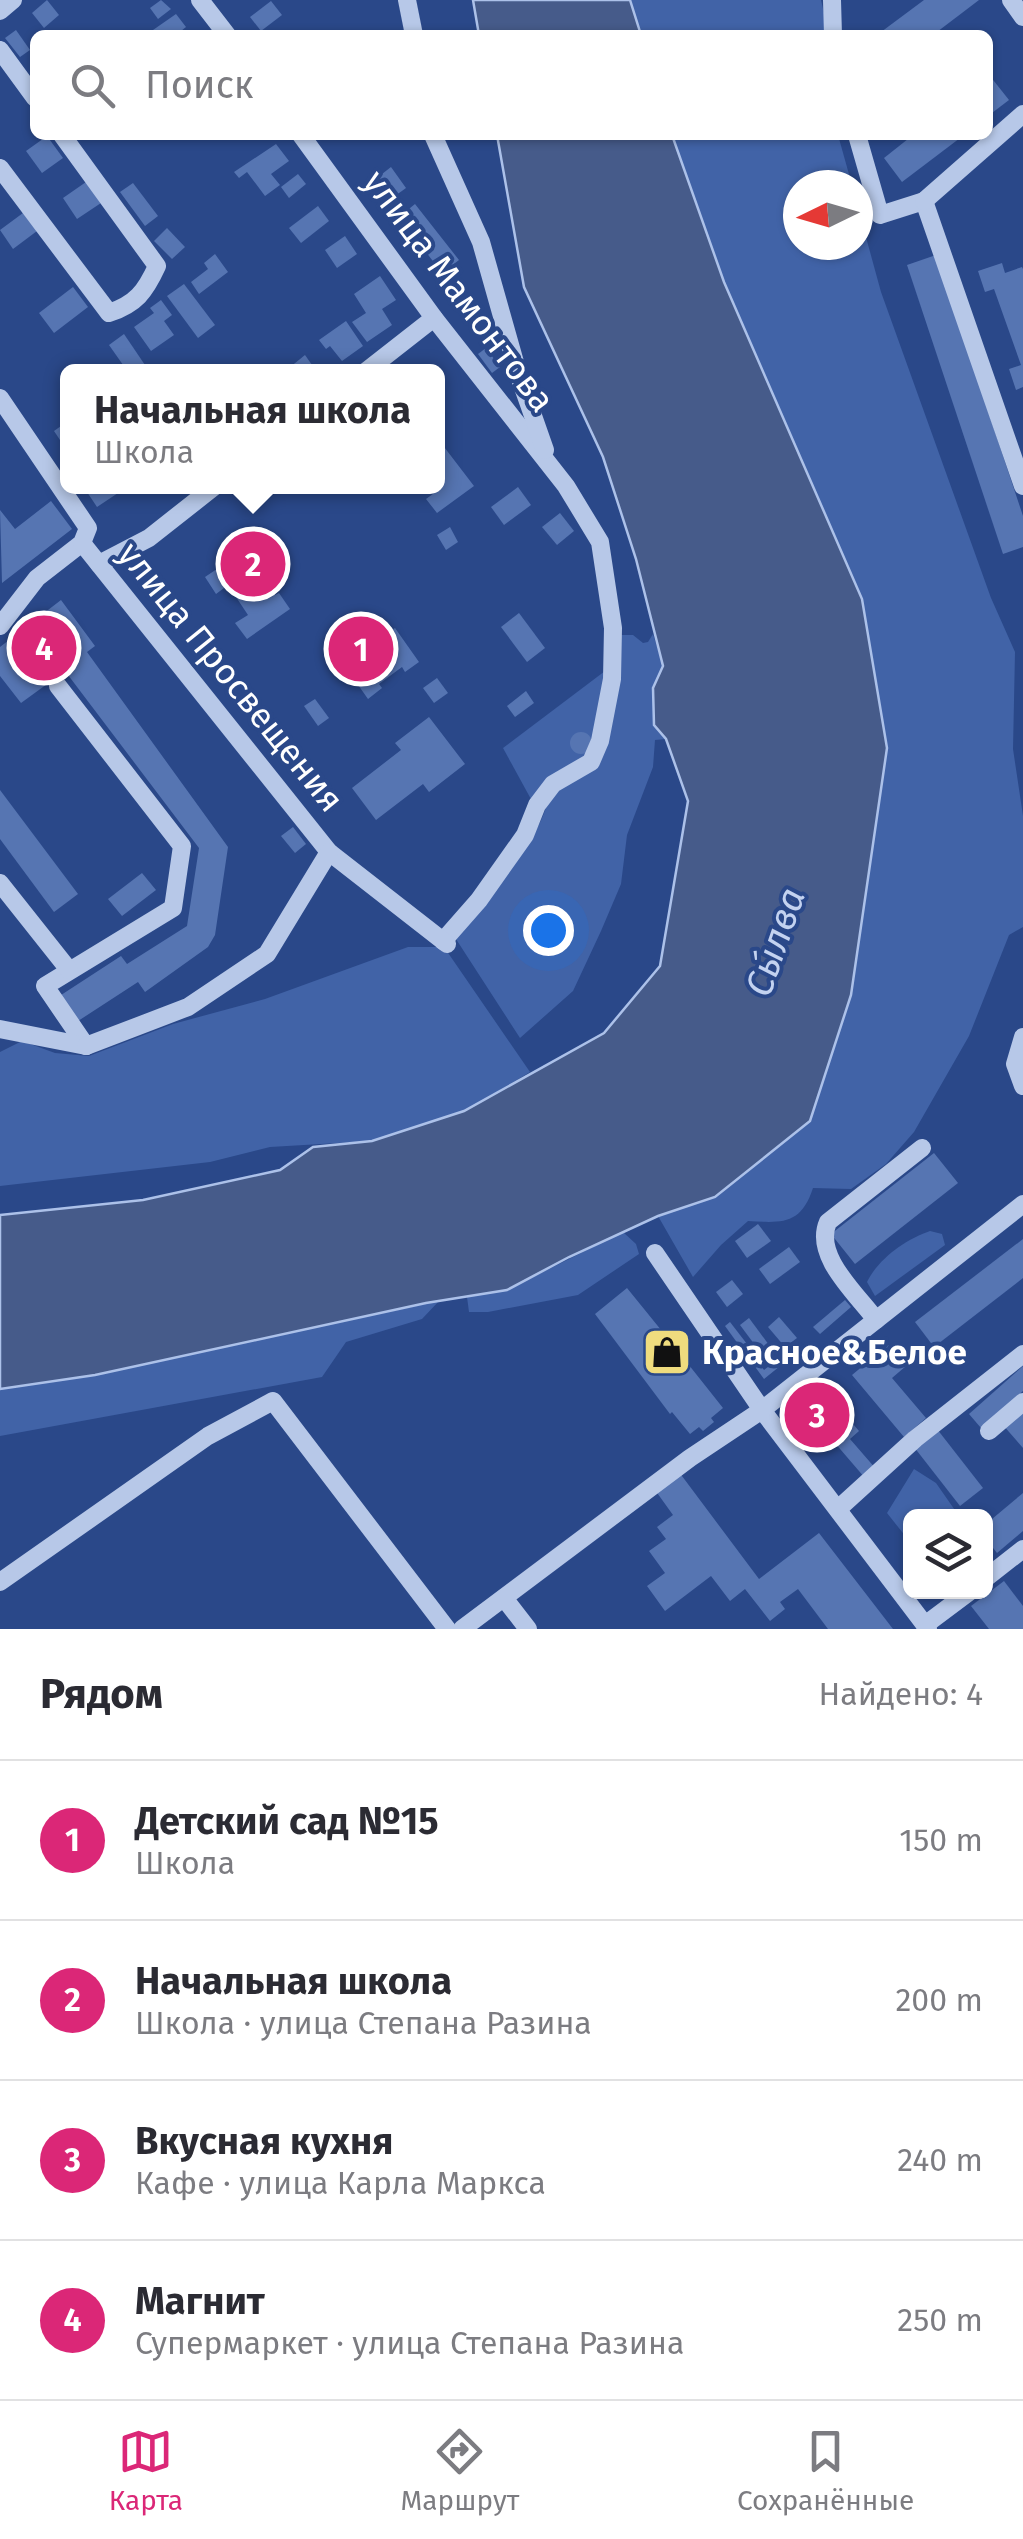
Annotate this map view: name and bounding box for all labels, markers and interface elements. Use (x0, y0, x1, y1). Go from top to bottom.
search box (30, 30, 993, 140)
icon: search (65, 58, 120, 113)
text: Поиск (145, 62, 254, 108)
street label: улица Мамонтова (355, 162, 563, 420)
north arrow (783, 170, 873, 260)
popup (60, 364, 445, 494)
text: Начальная школа (94, 387, 411, 433)
text: Школа (94, 433, 194, 471)
pin: 2 (220, 526, 286, 602)
street label: улица Просвещения (109, 534, 353, 820)
pin: 4 (12, 610, 76, 686)
pin: 1 (328, 612, 394, 686)
water label: Сы́лва (735, 882, 815, 1002)
your location (523, 905, 574, 956)
shop icon: Красное&Белое (641, 1326, 693, 1378)
place label: Красное&Белое (702, 1331, 967, 1373)
pin: 3 (784, 1378, 850, 1452)
map controls (903, 1509, 993, 1599)
button: layers (903, 1509, 993, 1599)
text: Рядом (40, 1669, 163, 1719)
text: Найдено: 4 (819, 1675, 983, 1713)
text: Детский сад №15 (135, 1798, 439, 1844)
text: 1 (65, 1821, 80, 1859)
text: 150 m (899, 1821, 983, 1859)
text: Школа (135, 1844, 235, 1882)
text: Начальная школа (135, 1958, 452, 2004)
text: 2 (64, 1981, 81, 2019)
text: 200 m (896, 1981, 983, 2019)
text: Школа · улица Степана Разина (135, 2004, 592, 2042)
text: Вкусная кухня (135, 2118, 394, 2164)
text: 3 (64, 2141, 81, 2179)
text: 240 m (897, 2141, 983, 2179)
text: Кафе · улица Карла Маркса (135, 2164, 546, 2202)
text: Магнит (135, 2278, 265, 2324)
text: 4 (63, 2301, 82, 2339)
text: 250 m (897, 2301, 983, 2339)
text: Супермаркет · улица Степана Разина (135, 2324, 684, 2362)
tab: Карта (109, 2424, 183, 2517)
tab: Маршрут (401, 2424, 519, 2517)
tab: Сохранённые (737, 2424, 914, 2517)

